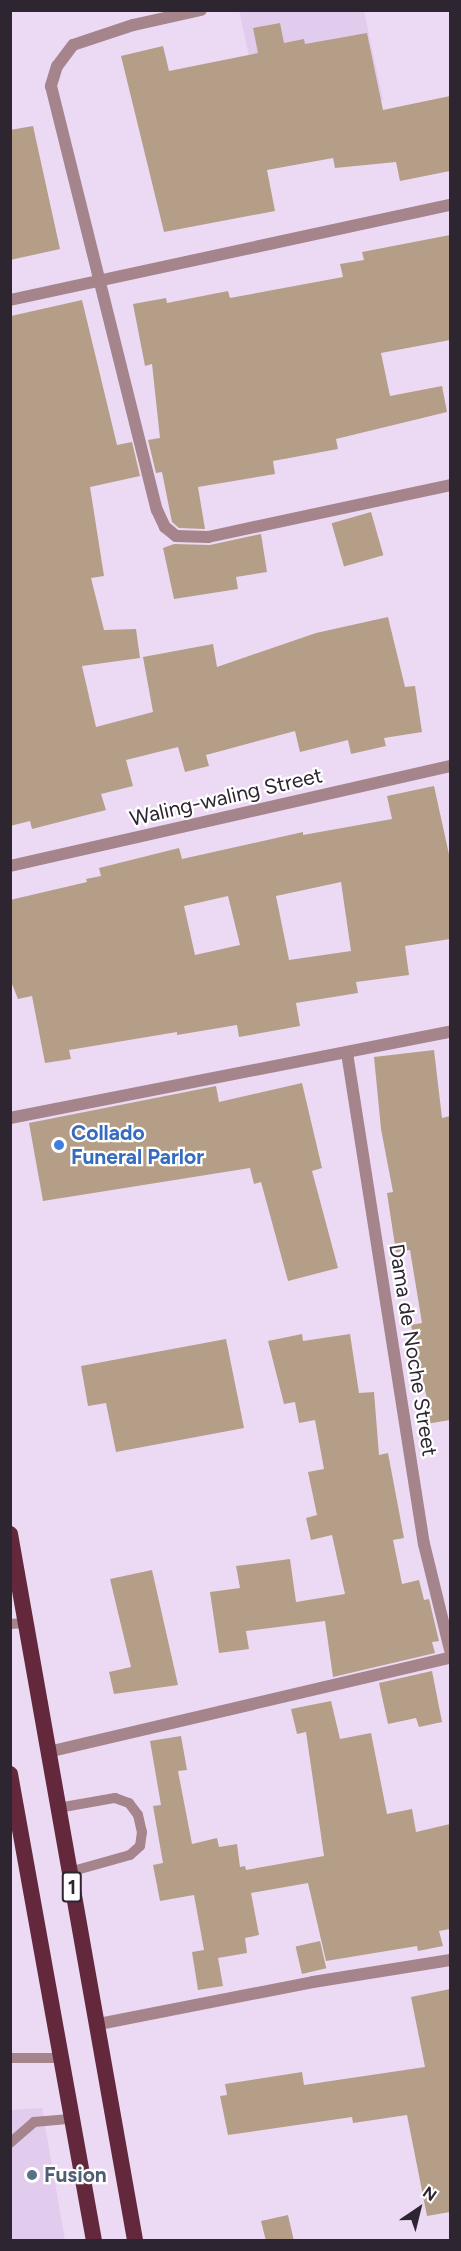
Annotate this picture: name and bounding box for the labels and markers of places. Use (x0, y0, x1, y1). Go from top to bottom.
place label: Collado Funeral Parlor (71, 1120, 204, 1170)
marker: Collado Funeral Parlor (52, 1138, 66, 1152)
place label: Fusion (44, 2162, 107, 2188)
marker: Fusion (25, 2168, 39, 2182)

